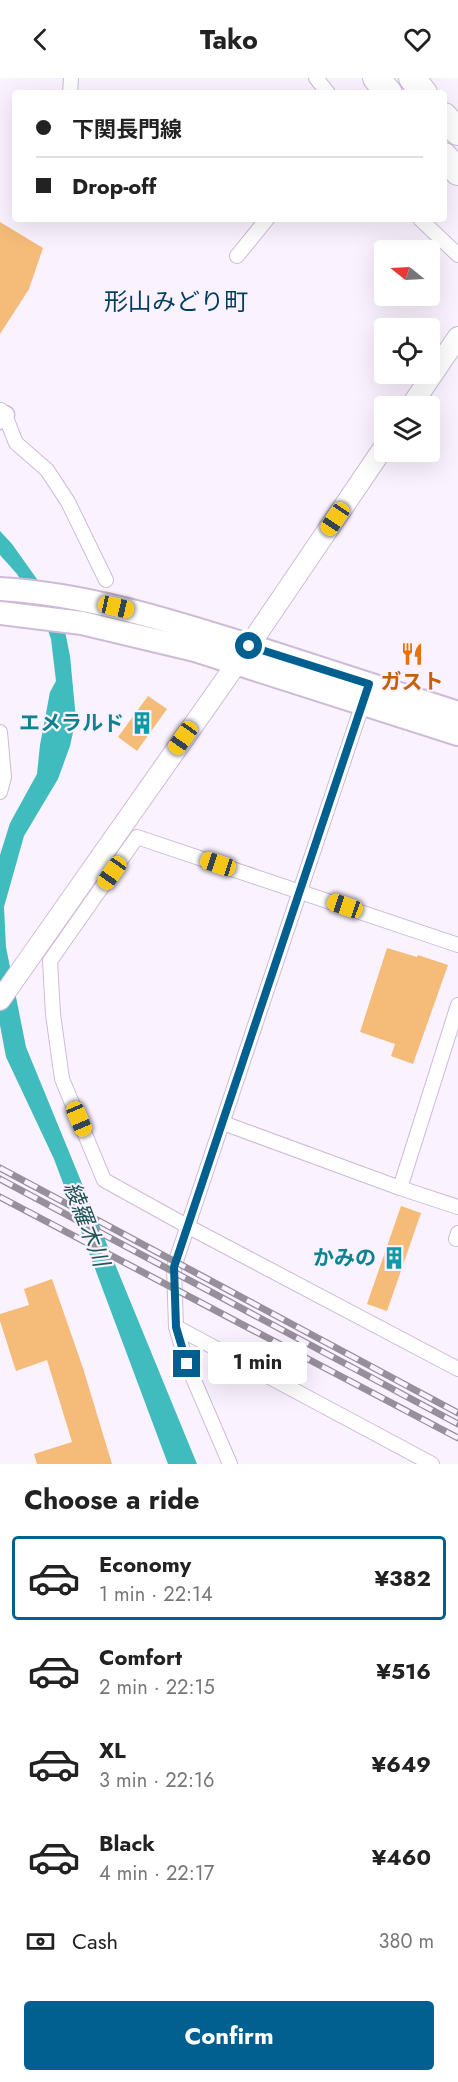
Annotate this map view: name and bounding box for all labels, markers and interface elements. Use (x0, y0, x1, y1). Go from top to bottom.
text: Tako (200, 20, 258, 59)
icon: back (24, 23, 57, 56)
icon: heart (401, 23, 434, 56)
text: 下関長門線 (72, 113, 182, 145)
text: Drop-off (72, 170, 156, 202)
north arrow (374, 240, 440, 306)
map controls (374, 240, 440, 462)
district label: 形山みどり町 (104, 284, 248, 319)
button: locate (374, 318, 440, 384)
button: layers (374, 396, 440, 462)
car (317, 499, 353, 539)
car (96, 594, 136, 620)
route start (235, 632, 262, 659)
restaurant icon: ガスト (399, 641, 425, 667)
place label: ガスト (381, 667, 444, 697)
place label: エメラルド (19, 708, 124, 738)
building icon: エメラルド (129, 710, 155, 736)
car (165, 718, 201, 758)
car (198, 850, 238, 878)
car (94, 853, 130, 893)
car (325, 892, 365, 920)
car (64, 1099, 94, 1139)
water label: 綾羅木川 (56, 1177, 118, 1273)
place label: かみの (313, 1243, 376, 1273)
building icon: かみの (381, 1245, 407, 1271)
callout: 1 min (208, 1343, 307, 1385)
text: 1 min (233, 1348, 282, 1377)
route end (173, 1350, 200, 1377)
text: Choose a ride (24, 1480, 199, 1519)
text: Economy (99, 1548, 191, 1580)
icon: car (27, 1551, 81, 1605)
text: ¥382 (374, 1562, 431, 1594)
text: 1 min · 22:14 (99, 1580, 213, 1609)
text: Comfort (99, 1641, 182, 1673)
icon: car (27, 1644, 81, 1698)
text: ¥516 (376, 1655, 431, 1687)
text: 2 min · 22:15 (99, 1673, 215, 1702)
text: XL (99, 1734, 126, 1766)
icon: car (27, 1737, 81, 1791)
text: ¥649 (371, 1748, 431, 1780)
text: 3 min · 22:16 (99, 1766, 215, 1795)
text: Black (99, 1827, 155, 1859)
icon: car (27, 1830, 81, 1884)
text: ¥460 (372, 1841, 431, 1873)
text: 4 min · 22:17 (99, 1859, 214, 1888)
icon: cash (24, 1925, 57, 1958)
text: Cash (72, 1925, 118, 1957)
text: 380 m (379, 1927, 434, 1956)
button: Confirm (24, 2001, 434, 2070)

